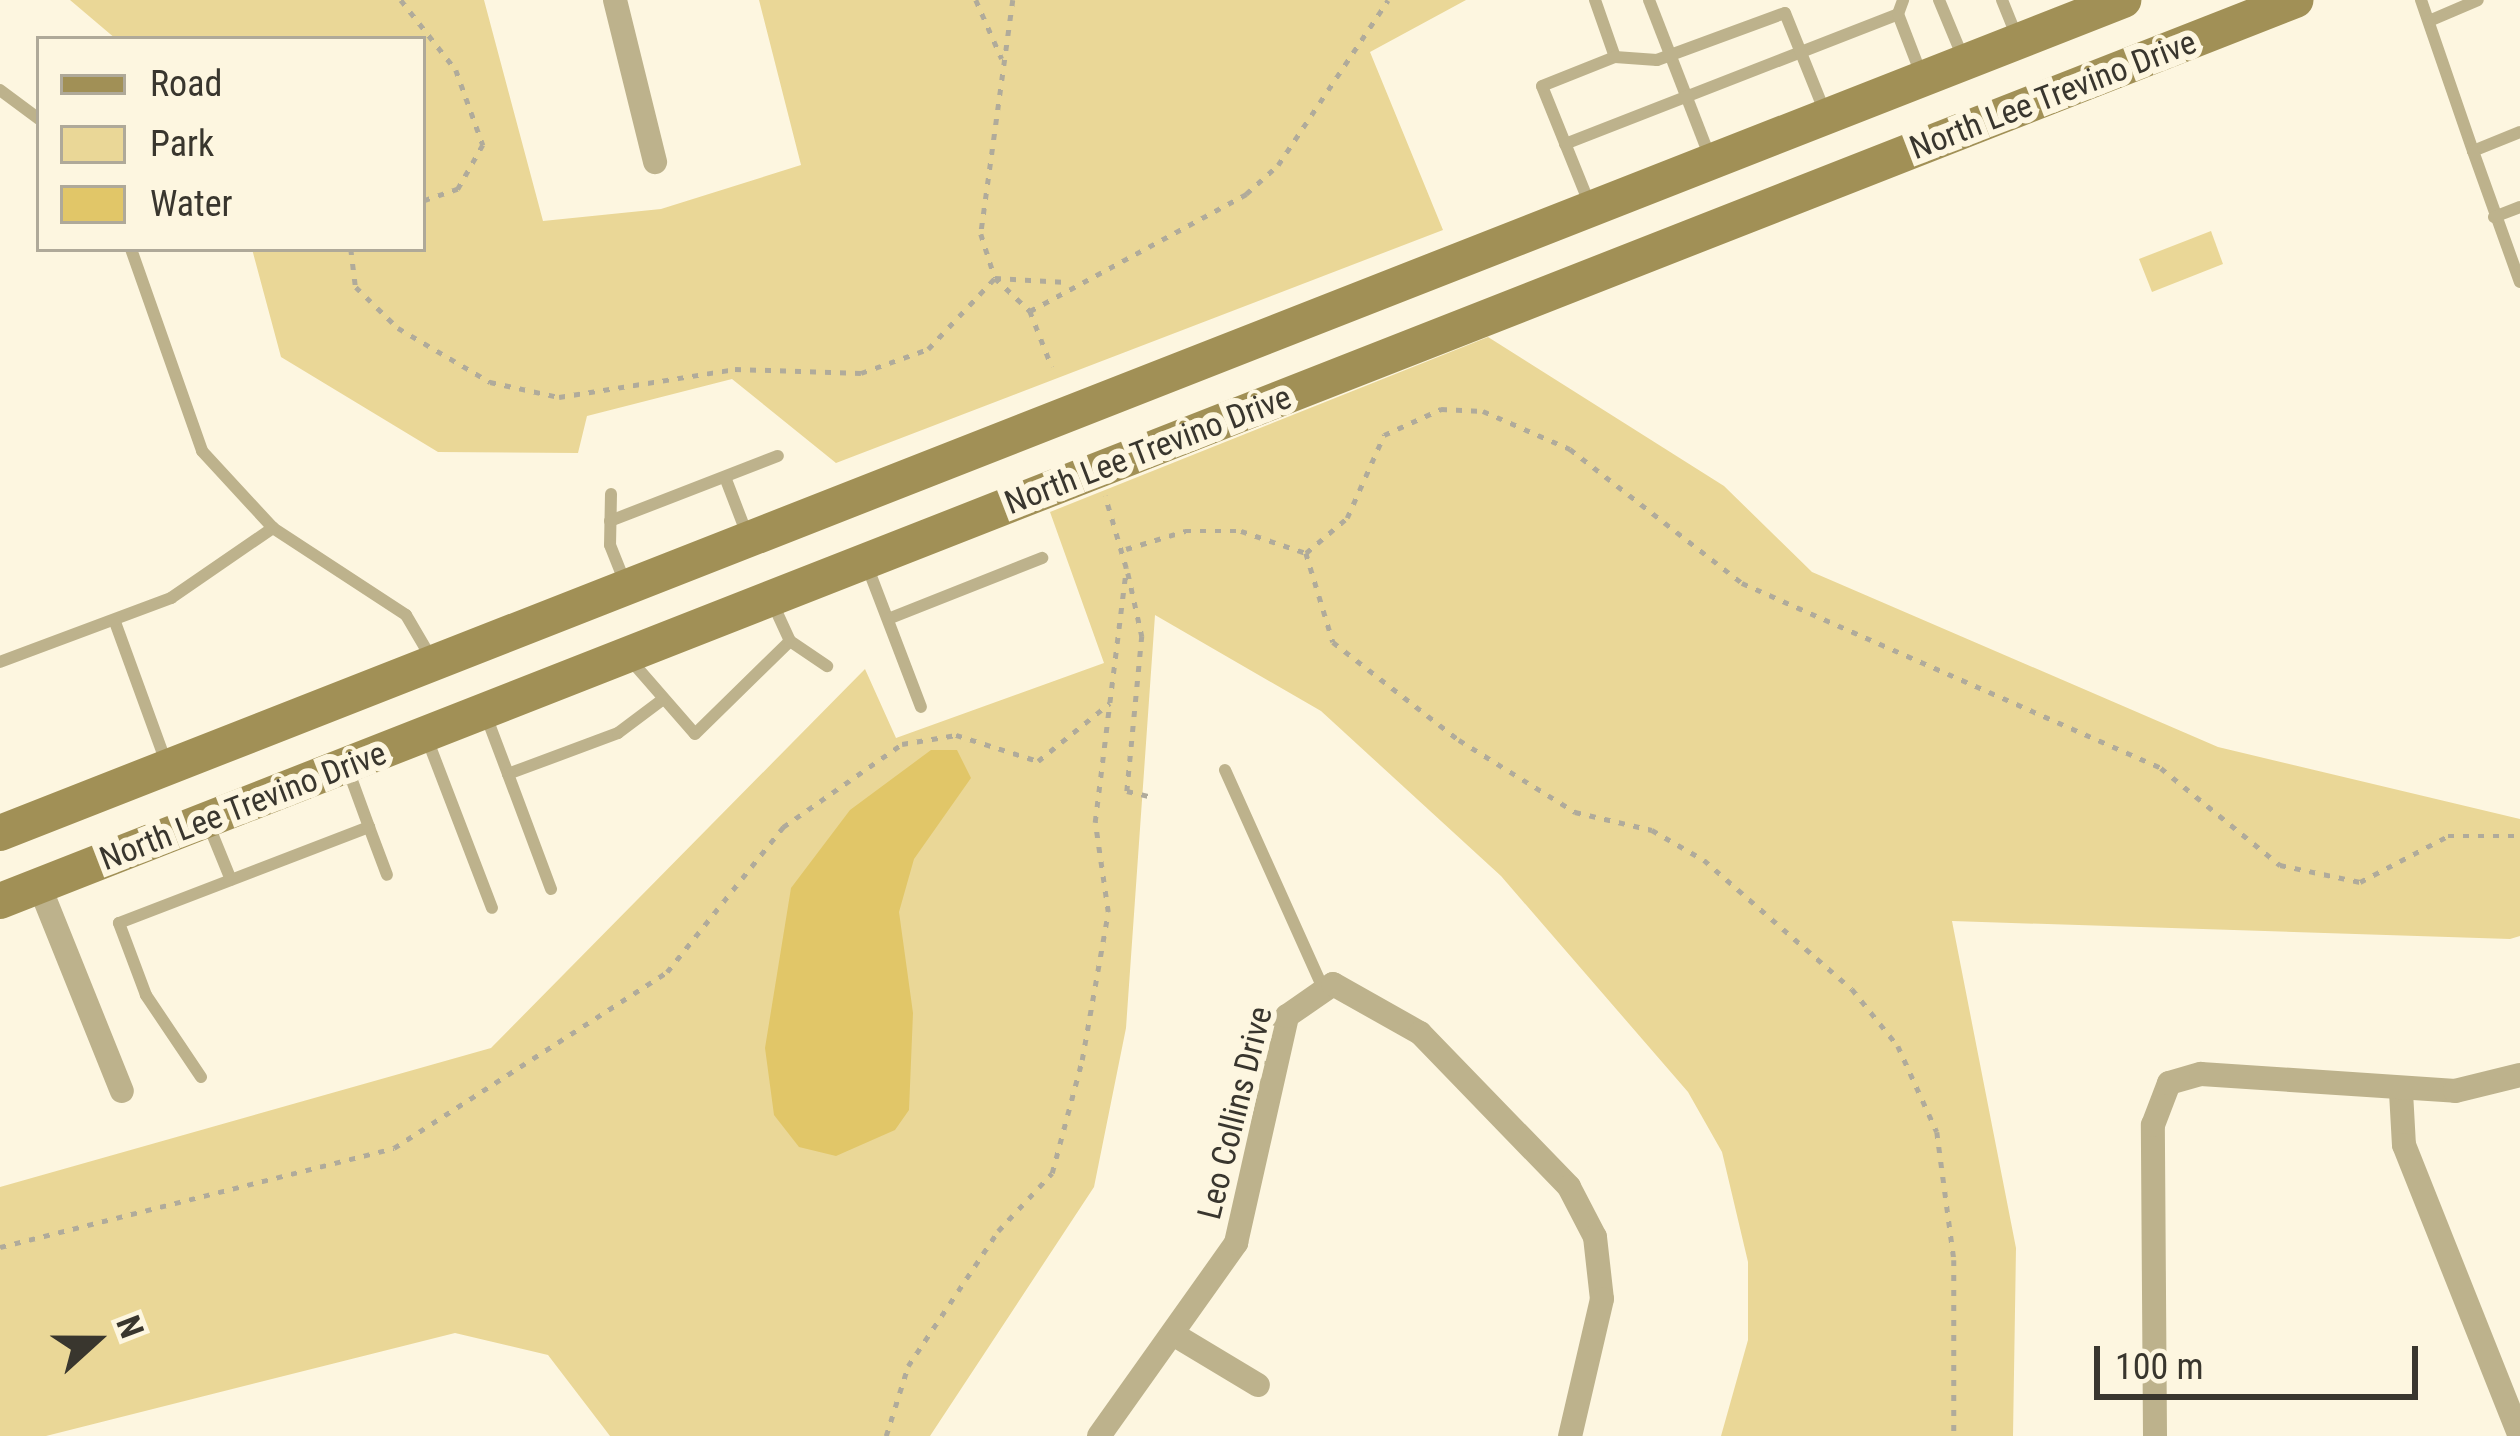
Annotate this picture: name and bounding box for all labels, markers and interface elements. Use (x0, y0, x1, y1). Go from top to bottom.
street label: North Lee Trevino Drive (1904, 22, 2202, 168)
legend (36, 36, 426, 252)
text: Road (150, 63, 222, 105)
text: Park (150, 123, 214, 165)
text: Water (150, 183, 233, 225)
street label: North Lee Trevino Drive (999, 377, 1297, 523)
street label: North Lee Trevino Drive (94, 733, 392, 879)
street label: Leo Collins Drive (1189, 1003, 1281, 1223)
north arrow (36, 1280, 156, 1400)
text: N (108, 1310, 152, 1343)
scale bar (2100, 1322, 2424, 1396)
text: 100 m (2115, 1346, 2204, 1388)

